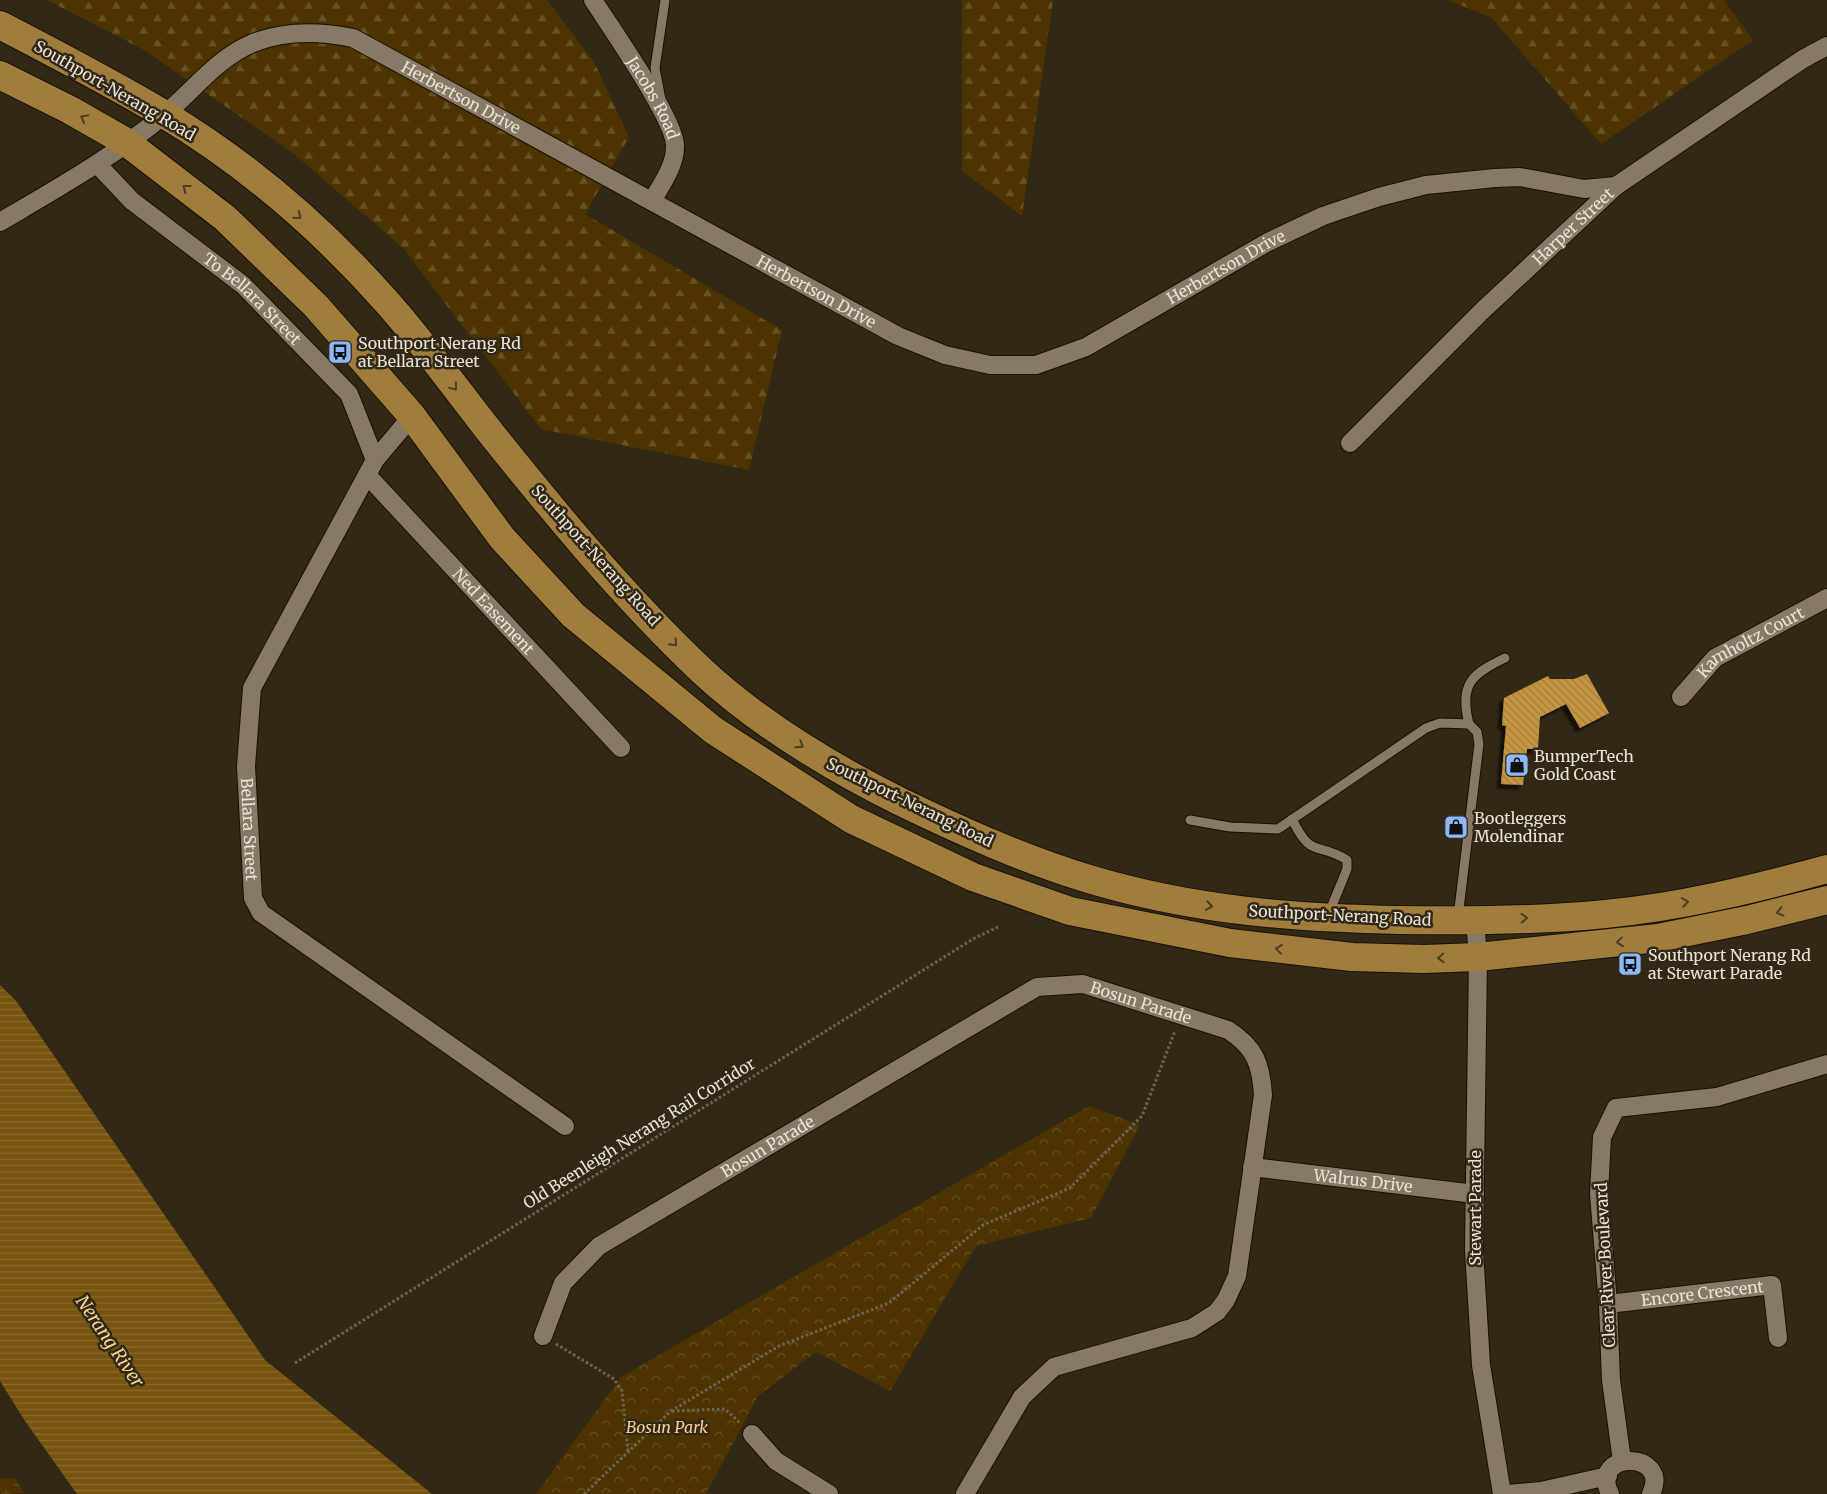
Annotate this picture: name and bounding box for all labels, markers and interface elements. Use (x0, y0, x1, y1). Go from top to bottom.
street label: Southport-Nerang Road (31, 36, 200, 145)
street label: Jacobs Road (622, 52, 684, 142)
street label: Herbertson Drive (398, 56, 524, 138)
one-way arrow (80, 114, 89, 124)
street label: Harper Street (1528, 183, 1618, 269)
one-way arrow (183, 185, 192, 194)
one-way arrow (293, 210, 302, 219)
street label: Herbertson Drive (1163, 225, 1288, 308)
street label: To Bellara Street (199, 248, 306, 349)
street label: Herbertson Drive (753, 251, 880, 332)
place label: Southport Nerang Rd at Bellara Street (358, 333, 521, 371)
bus stop icon: Southport Nerang Rd at Bellara Street (327, 339, 353, 365)
one-way arrow (449, 381, 457, 390)
street label: Southport-Nerang Road (527, 480, 665, 630)
street label: Ned Easement (449, 564, 539, 659)
street label: Kamholtz Court (1692, 602, 1808, 682)
one-way arrow (668, 637, 677, 646)
one-way arrow (795, 738, 804, 748)
place label: BumperTech Gold Coast (1534, 746, 1634, 784)
shop icon: BumperTech Gold Coast (1504, 752, 1530, 778)
street label: Southport-Nerang Road (823, 753, 997, 851)
street label: Bellara Street (237, 777, 262, 882)
place label: Bootleggers Molendinar (1474, 808, 1566, 846)
shop icon: Bootleggers Molendinar (1443, 814, 1469, 840)
one-way arrow (1681, 898, 1690, 908)
street label: Southport-Nerang Road (1248, 900, 1432, 930)
one-way arrow (1205, 901, 1213, 911)
one-way arrow (1775, 906, 1784, 917)
one-way arrow (1520, 912, 1528, 923)
one-way arrow (1616, 936, 1624, 947)
one-way arrow (1275, 944, 1283, 955)
place label: Southport Nerang Rd at Stewart Parade (1648, 945, 1811, 983)
bus stop icon: Southport Nerang Rd at Stewart Parade (1617, 951, 1643, 977)
one-way arrow (1437, 953, 1445, 964)
street label: Bosun Parade (1088, 977, 1194, 1028)
street label: Old Beenleigh Nerang Rail Corridor (519, 1053, 759, 1213)
street label: Bosun Parade (717, 1111, 818, 1182)
street label: Stewart Parade (1465, 1150, 1485, 1266)
street label: Walrus Drive (1312, 1164, 1414, 1196)
street label: Clear River Boulevard (1591, 1182, 1619, 1348)
street label: Encore Crescent (1640, 1276, 1766, 1310)
water label: Nerang River (71, 1291, 150, 1392)
park label: Bosun Park (626, 1417, 708, 1437)

